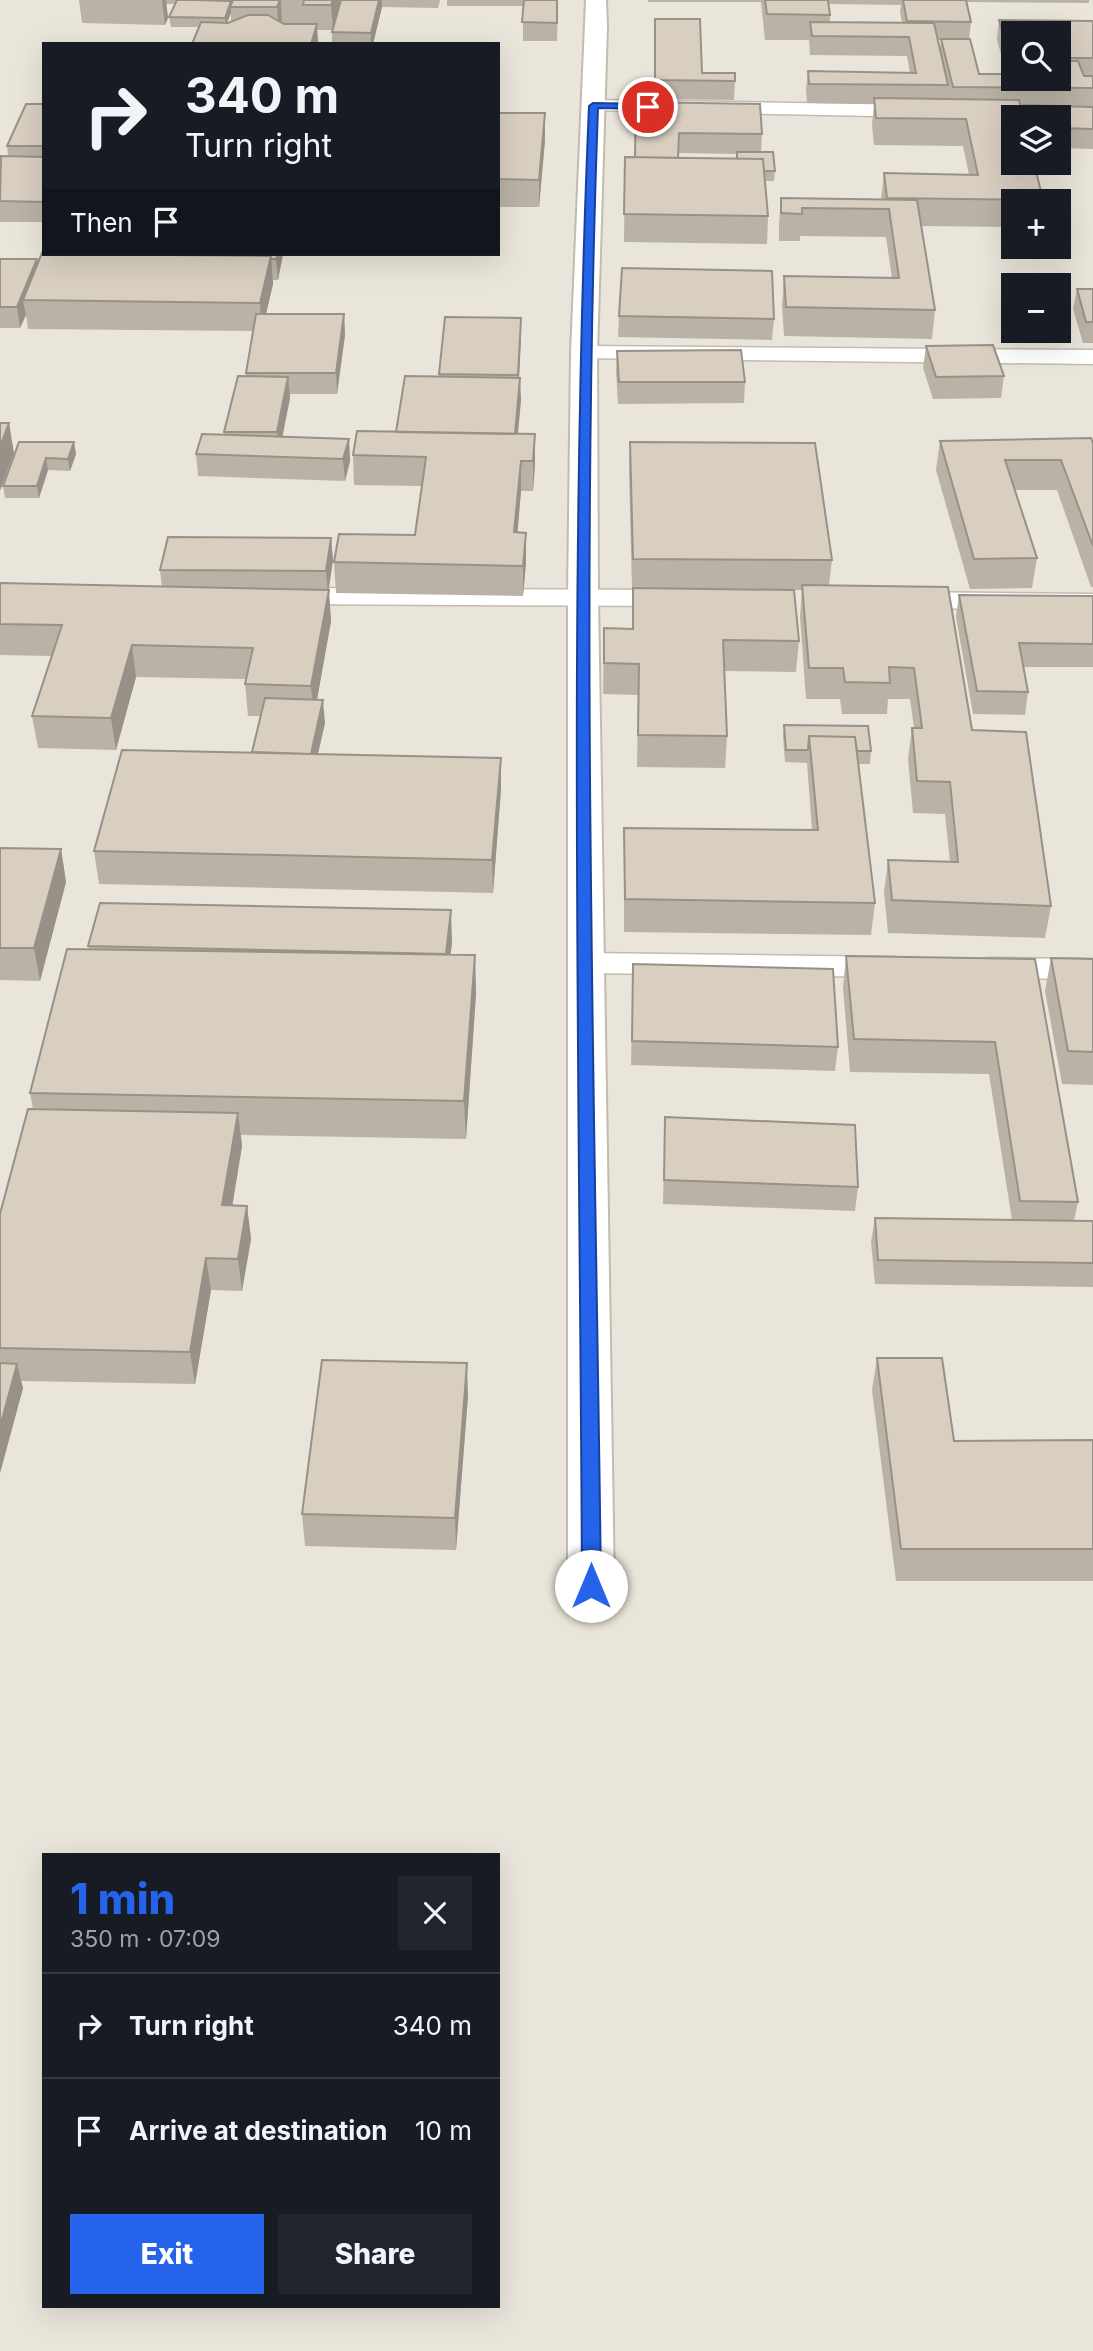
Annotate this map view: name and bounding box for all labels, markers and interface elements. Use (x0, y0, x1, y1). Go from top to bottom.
map controls (1001, 21, 1071, 343)
button: search (1001, 21, 1071, 91)
text: 340 m (185, 66, 339, 125)
icon: right (70, 70, 161, 161)
pin (618, 77, 678, 137)
icon: arrive (629, 88, 667, 126)
button: layers (1001, 105, 1071, 175)
text: Turn right (185, 126, 332, 165)
button: + (1001, 189, 1071, 259)
icon: arrive (147, 203, 185, 241)
text: Then (70, 207, 133, 238)
button: − (1001, 273, 1071, 343)
position arrow (554, 1549, 628, 1623)
text: 1 min (70, 1873, 175, 1924)
button: close (398, 1876, 472, 1950)
text: 350 m · 07:09 (70, 1925, 221, 1953)
icon: right (70, 2007, 108, 2045)
text: Turn right (129, 2010, 254, 2041)
text: 340 m (393, 2010, 472, 2041)
icon: arrive (70, 2112, 108, 2150)
text: Arrive at destination (129, 2115, 388, 2146)
text: 10 m (415, 2115, 472, 2146)
button: Exit (70, 2214, 264, 2294)
button: Share (278, 2214, 472, 2294)

